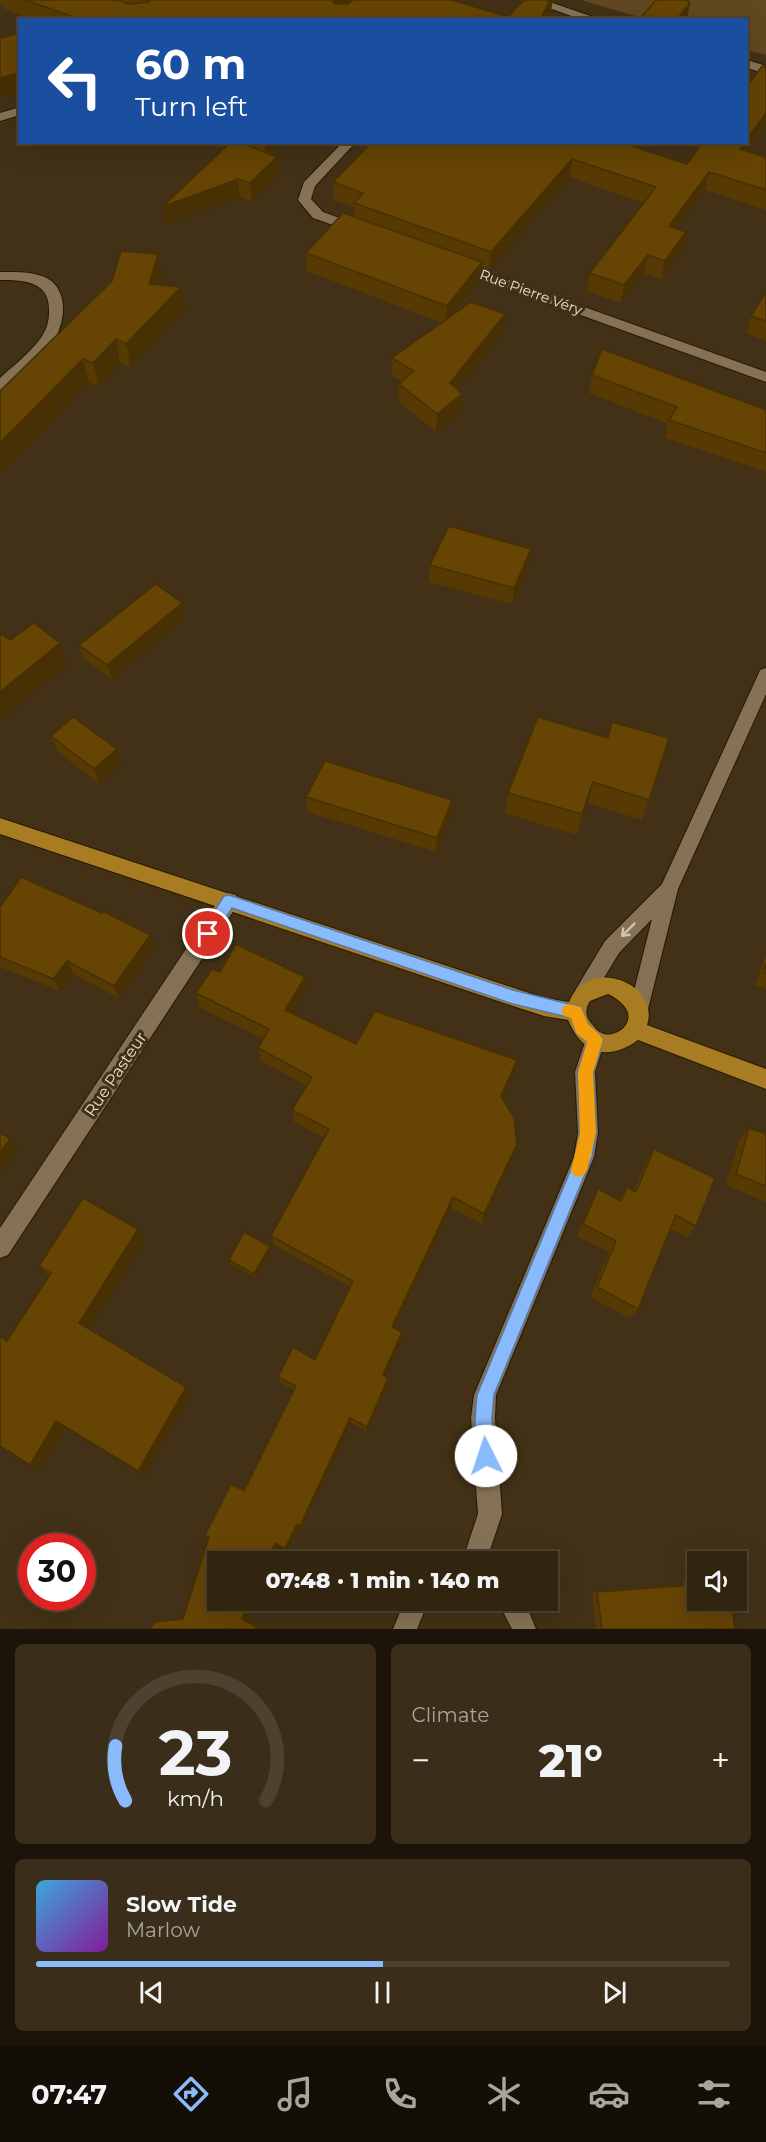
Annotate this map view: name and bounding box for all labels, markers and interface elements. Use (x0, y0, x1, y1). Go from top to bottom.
text: 60 m (135, 38, 246, 90)
icon: left (36, 42, 114, 120)
text: Turn left (135, 90, 248, 123)
street label: Rue Pierre Véry (477, 265, 585, 319)
pin (182, 908, 233, 959)
icon: arrive (191, 917, 224, 950)
one-way arrow (621, 923, 635, 938)
street label: Rue Pasteur (80, 1028, 151, 1120)
position arrow (454, 1424, 518, 1488)
speed limit sign: 30 (18, 1533, 96, 1611)
map controls (687, 1551, 747, 1611)
button: sound (687, 1551, 747, 1611)
text: 07:48 · 1 min · 140 m (265, 1567, 500, 1594)
text: Climate (412, 1703, 489, 1727)
text: 23 (158, 1715, 232, 1791)
text: 21° (539, 1733, 603, 1788)
text: − (412, 1740, 430, 1780)
text: + (711, 1740, 730, 1780)
text: km/h (167, 1785, 224, 1811)
text: Slow Tide (126, 1891, 237, 1918)
text: Marlow (126, 1918, 200, 1942)
icon: previous (135, 1976, 168, 2009)
icon: pause (366, 1976, 399, 2009)
icon: next (598, 1976, 631, 2009)
icon: directions (170, 2073, 212, 2115)
icon: music (274, 2073, 316, 2115)
icon: phone (379, 2073, 421, 2115)
icon: climate (483, 2073, 525, 2115)
icon: car (588, 2073, 630, 2115)
icon: filters (693, 2073, 735, 2115)
text: 07:47 (31, 2078, 107, 2111)

